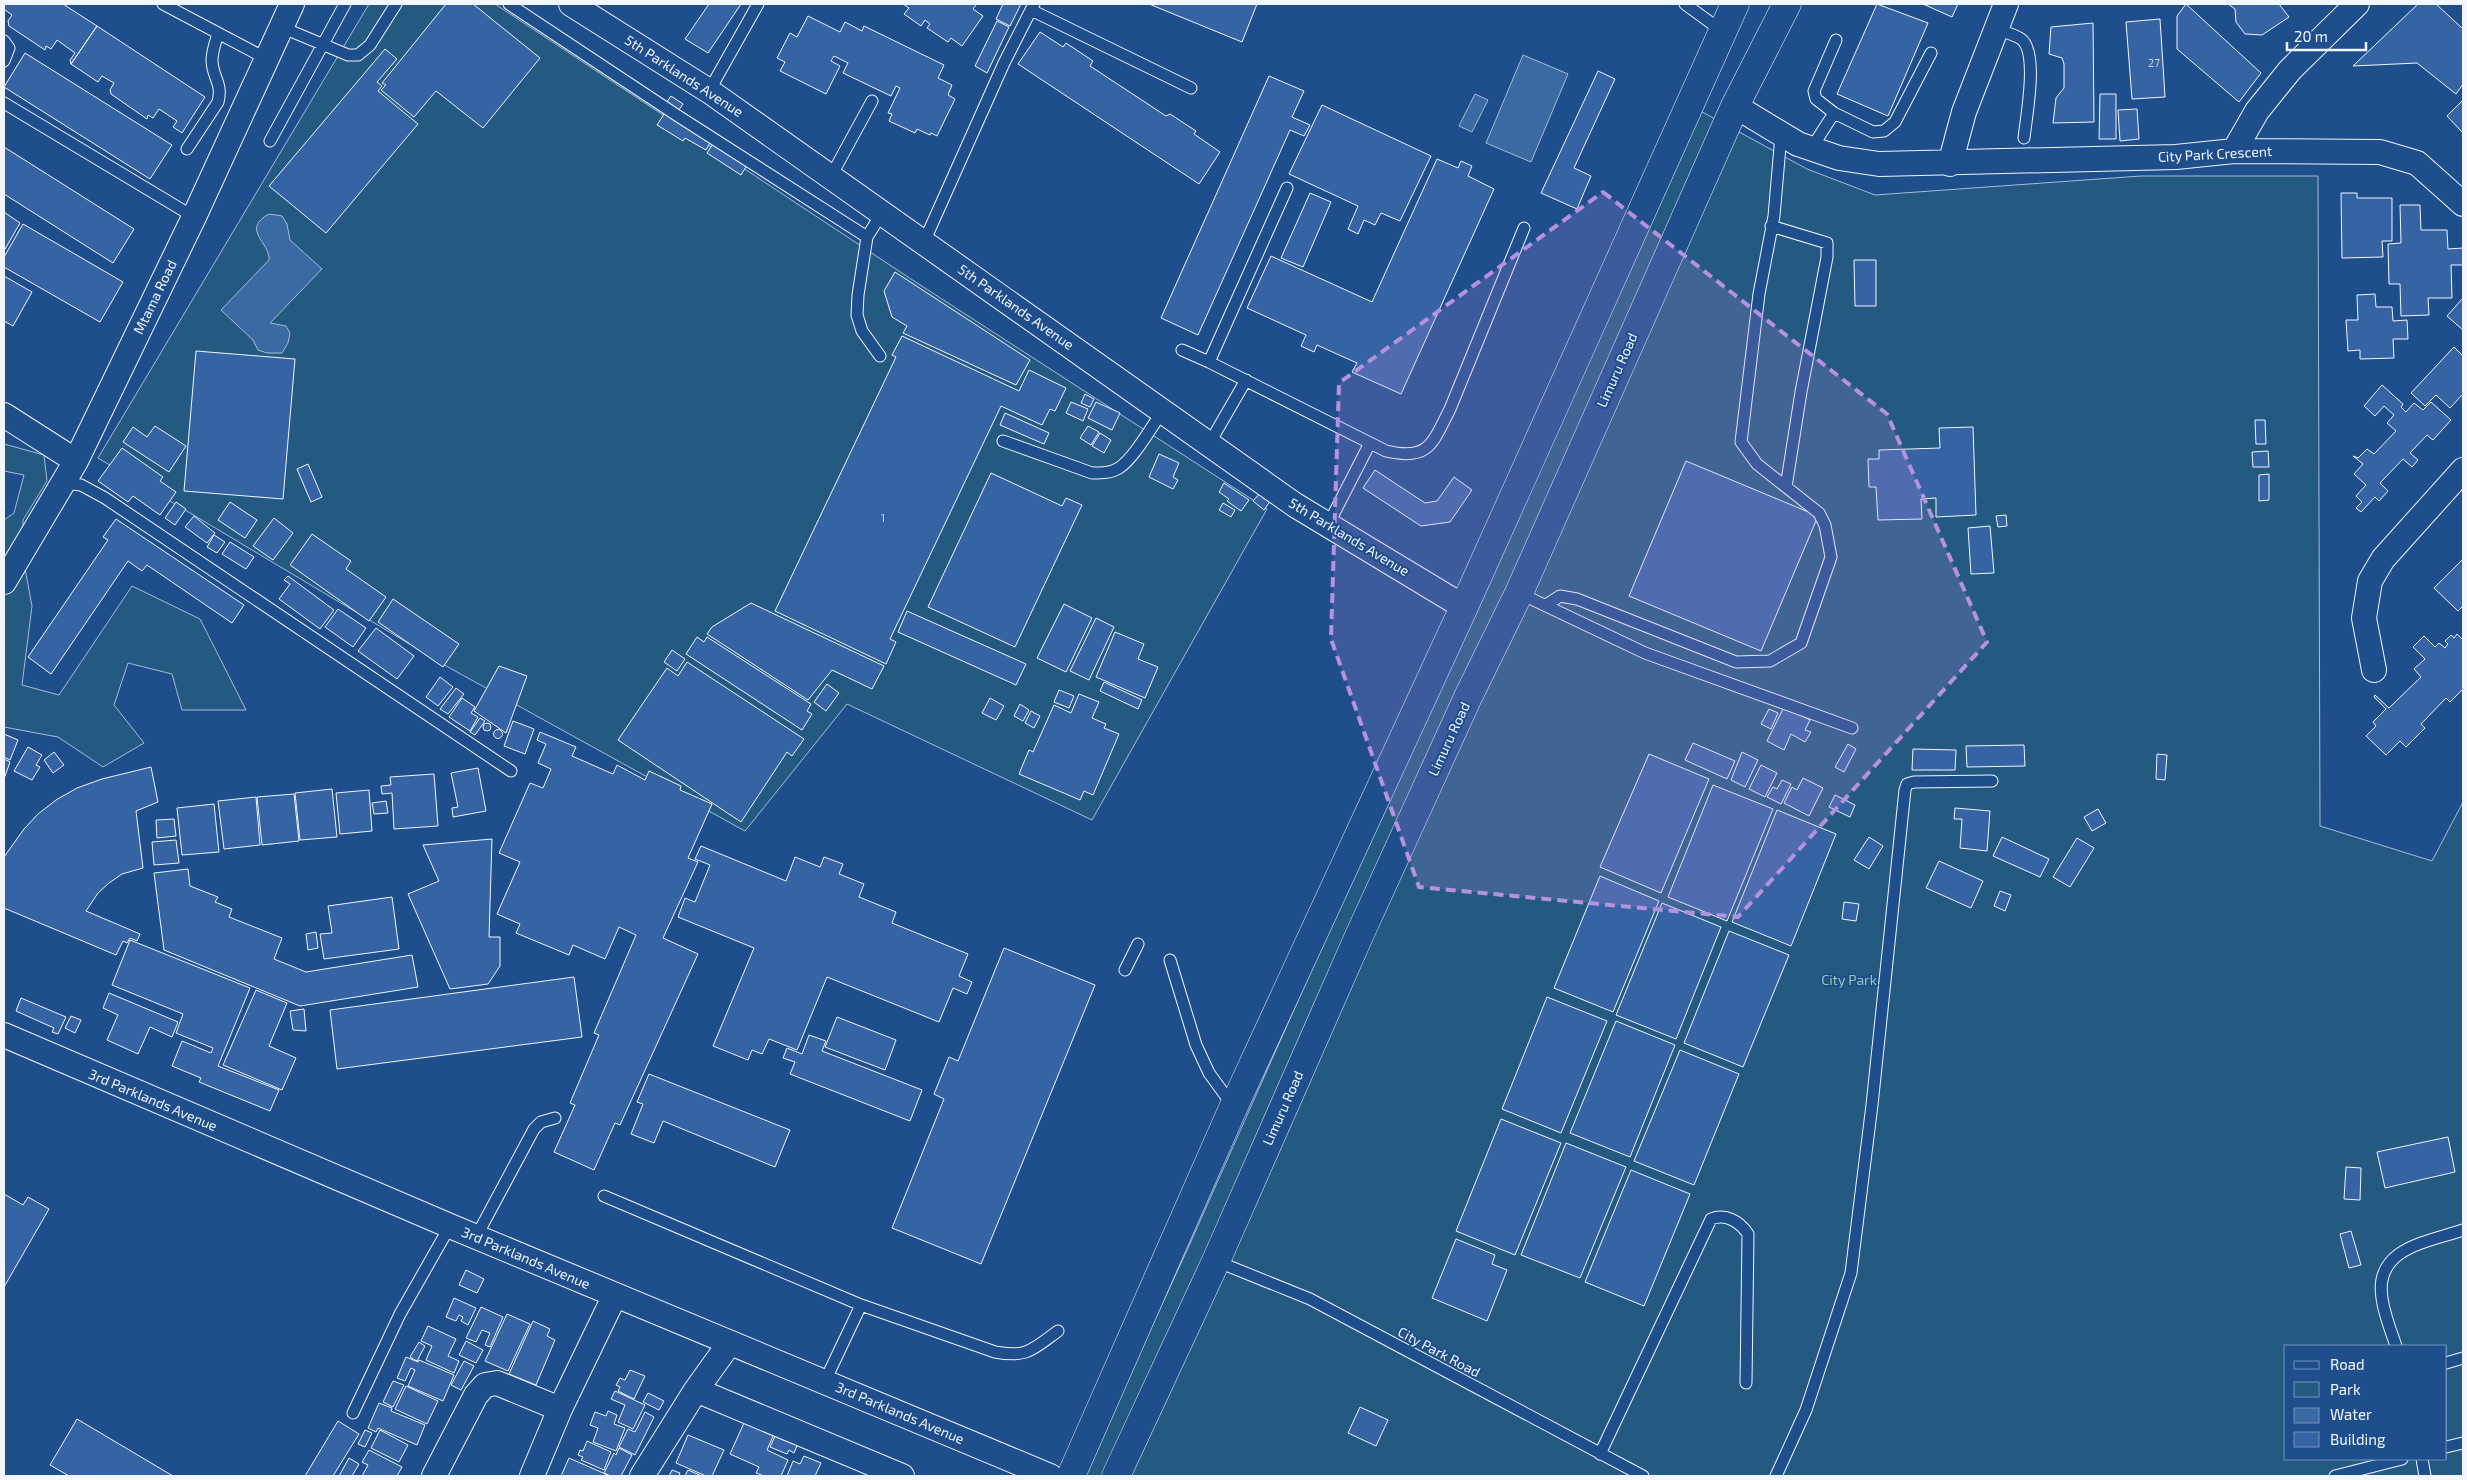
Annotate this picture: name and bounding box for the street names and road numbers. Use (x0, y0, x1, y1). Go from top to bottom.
street label: 5th Parklands Avenue (622, 31, 747, 120)
street label: City Park Crescent (2157, 142, 2273, 165)
street label: Mtama Road (129, 257, 180, 337)
street label: 5th Parklands Avenue (955, 260, 1077, 353)
street label: Limuru Road (1593, 330, 1641, 410)
street label: 5th Parklands Avenue (1286, 494, 1413, 579)
street label: Limuru Road (1424, 699, 1473, 779)
street label: 3rd Parklands Avenue (86, 1065, 220, 1134)
street label: Limuru Road (1259, 1068, 1307, 1148)
street label: 3rd Parklands Avenue (459, 1223, 593, 1292)
street label: City Park Road (1395, 1323, 1483, 1380)
street label: 3rd Parklands Avenue (833, 1378, 967, 1447)

